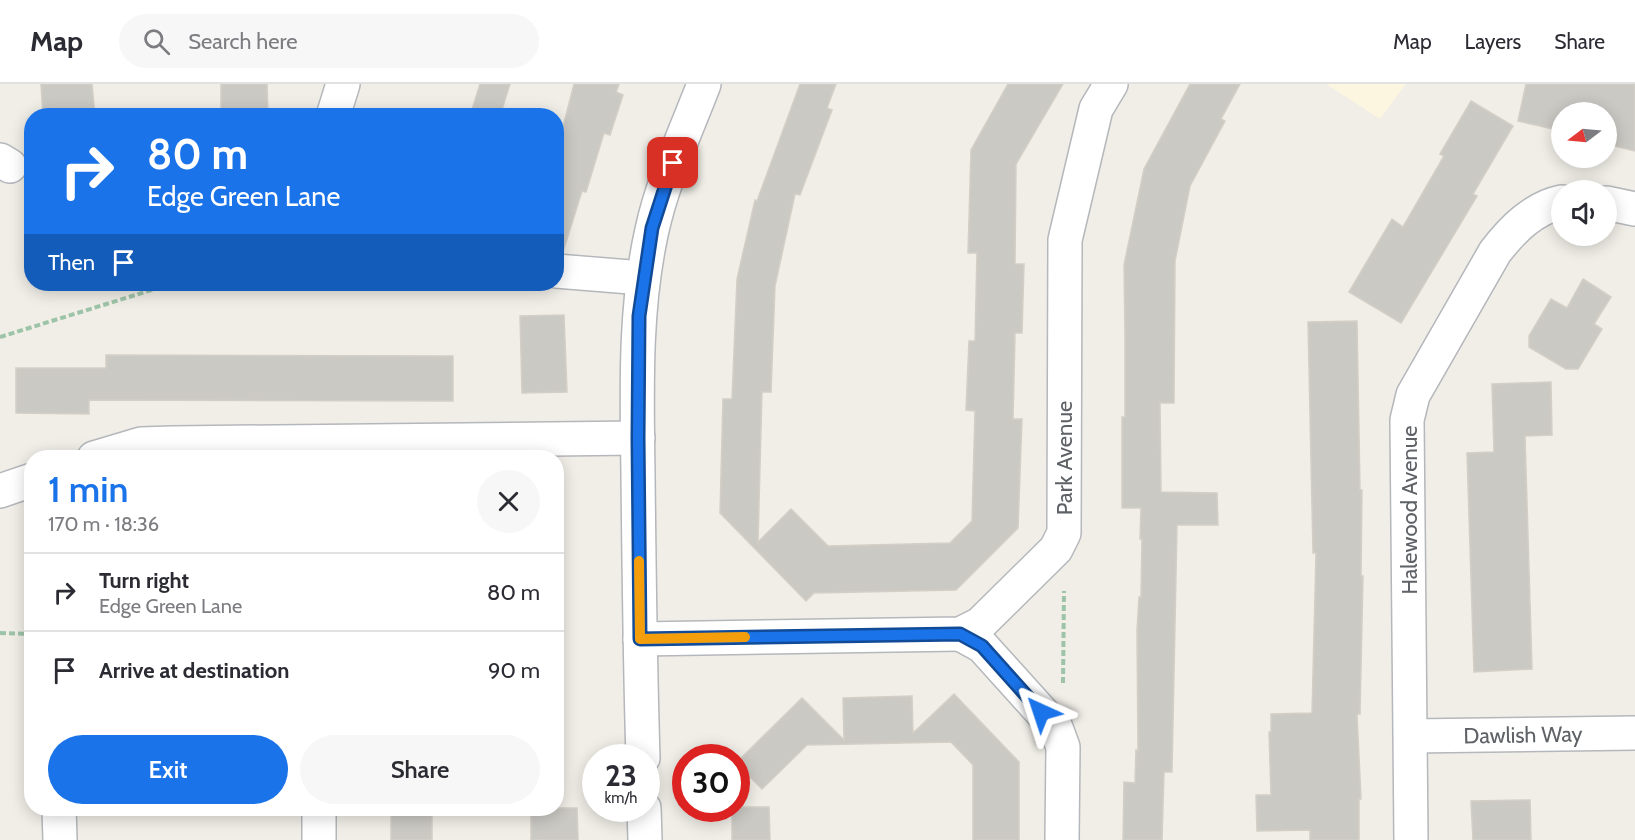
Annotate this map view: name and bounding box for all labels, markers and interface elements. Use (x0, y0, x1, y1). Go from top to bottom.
search box (119, 14, 539, 68)
text: Map (30, 24, 83, 58)
icon: search (140, 25, 173, 58)
text: Search here (188, 28, 297, 55)
text: Map (1393, 29, 1432, 54)
text: Layers (1465, 29, 1521, 54)
text: Share (1554, 29, 1605, 54)
north arrow (1551, 102, 1617, 168)
map controls (1551, 102, 1617, 246)
text: 80 m (147, 128, 248, 180)
icon: right (48, 132, 126, 210)
pin (647, 137, 698, 188)
icon: arrive (656, 146, 689, 179)
text: Edge Green Lane (147, 180, 340, 213)
button: sound (1551, 180, 1617, 246)
icon: arrive (107, 246, 140, 279)
text: Then (48, 249, 95, 276)
street label: Park Avenue (1051, 401, 1078, 515)
street label: Halewood Avenue (1396, 425, 1423, 595)
text: 1 min (48, 467, 128, 511)
button: close (477, 470, 540, 533)
text: 170 m · 18:36 (48, 512, 159, 536)
text: Turn right (99, 567, 189, 594)
icon: right (48, 576, 81, 609)
text: 80 m (487, 579, 540, 606)
text: Edge Green Lane (99, 594, 242, 618)
icon: arrive (48, 654, 81, 687)
text: Arrive at destination (99, 657, 289, 684)
text: 90 m (488, 657, 540, 684)
position arrow (1009, 680, 1073, 744)
street label: Dawlish Way (1463, 720, 1583, 750)
button: Exit (48, 735, 288, 804)
button: Share (300, 735, 540, 804)
speed limit sign: 30 (672, 744, 750, 822)
text: 23 (605, 757, 637, 794)
text: km/h (605, 789, 637, 807)

